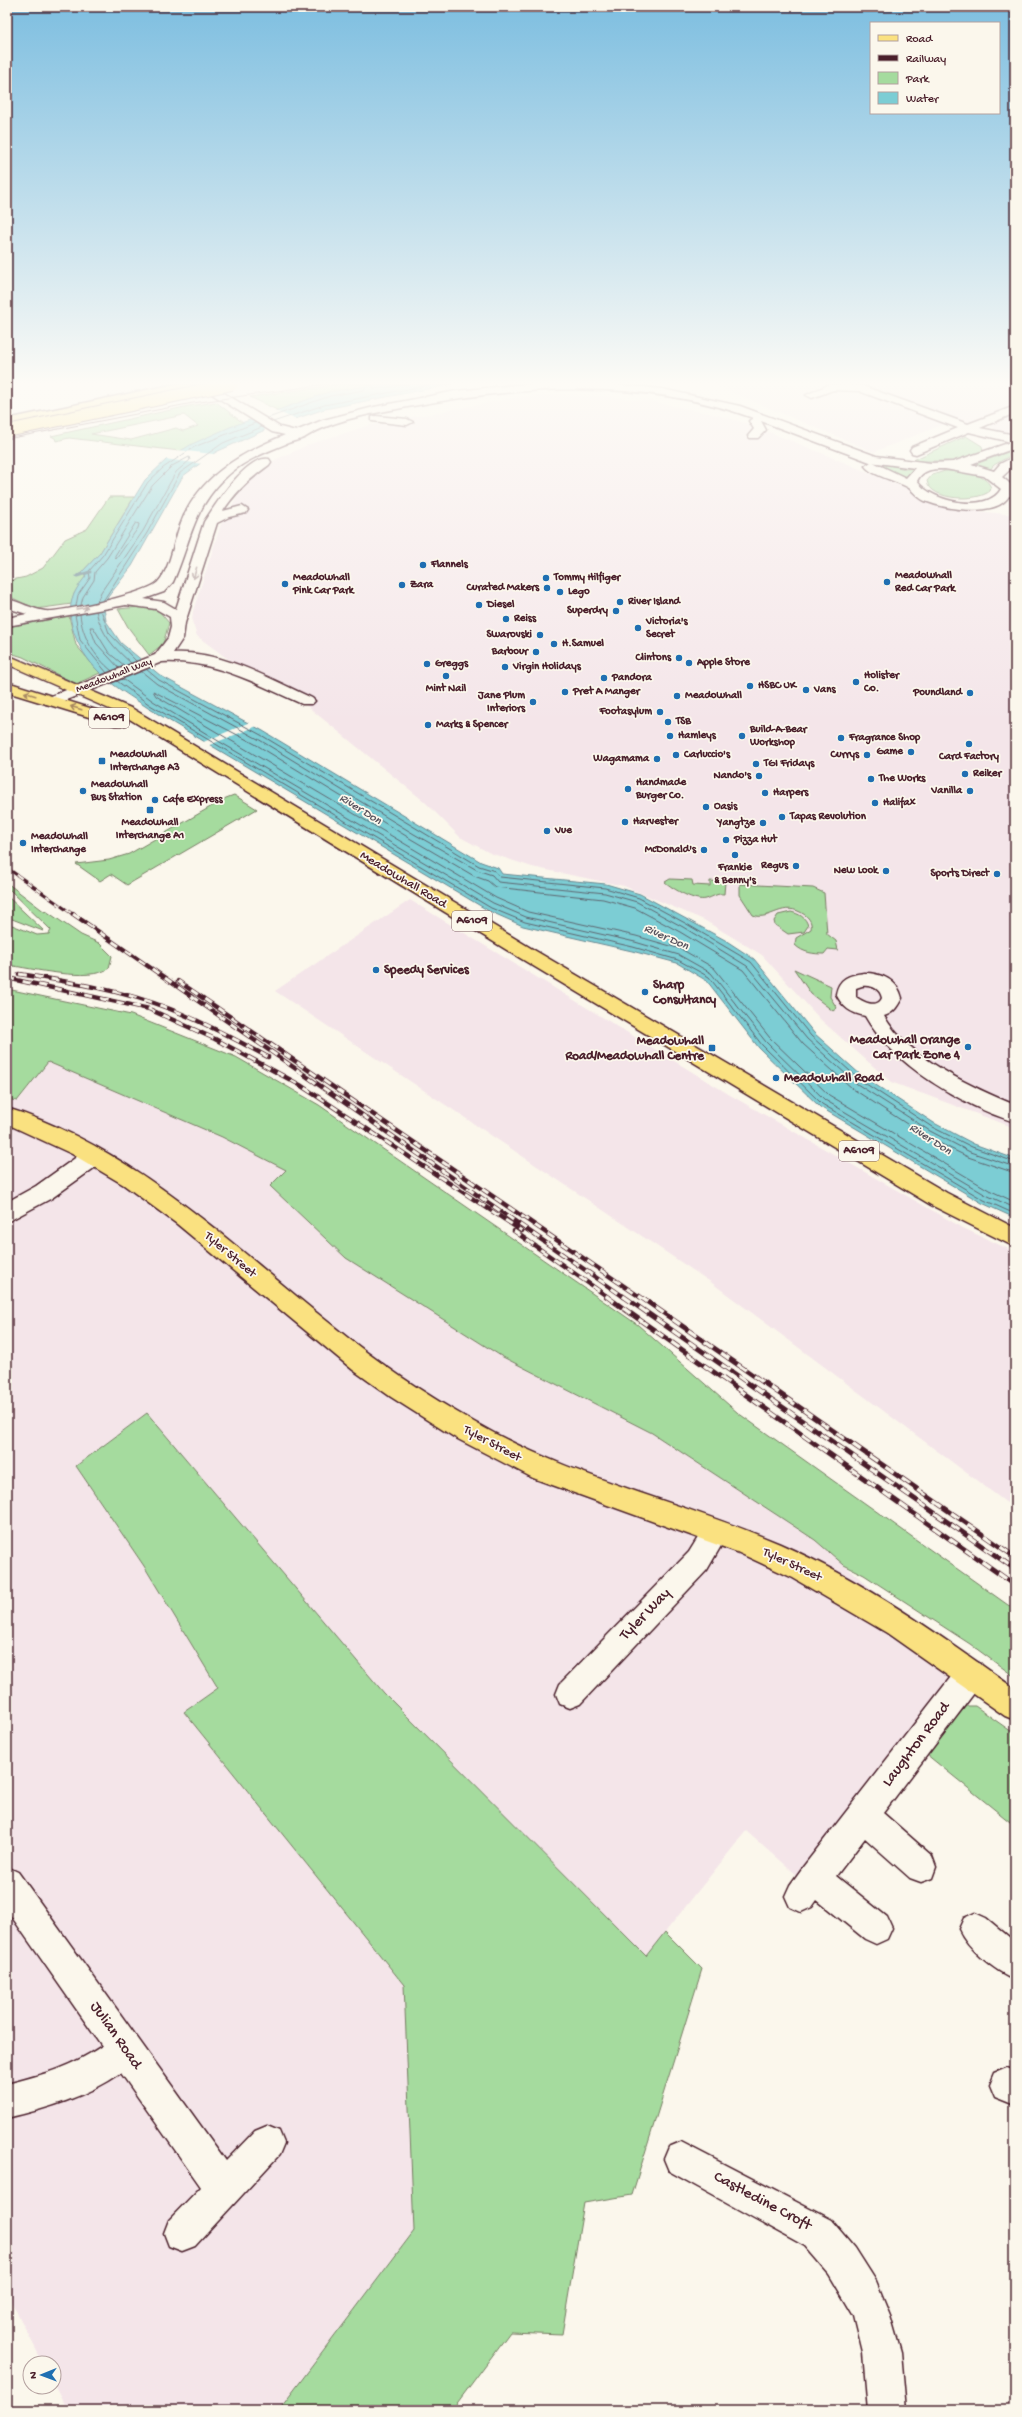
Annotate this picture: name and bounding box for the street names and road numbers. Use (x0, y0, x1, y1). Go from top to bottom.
street label: Meadowhall Way (74, 656, 154, 696)
road number: A6109 (89, 708, 129, 728)
street label: Meadowhall Road (357, 848, 450, 913)
road number: A6109 (452, 911, 492, 931)
road number: A6109 (839, 1141, 879, 1161)
street label: Tyler Street (200, 1228, 260, 1282)
street label: Tyler Street (460, 1422, 525, 1466)
street label: Tyler Street (759, 1544, 825, 1586)
street label: Tyler Way (616, 1585, 676, 1646)
street label: Laughton Road (879, 1698, 956, 1791)
street label: Julian Road (85, 1999, 146, 2075)
street label: Castledine Croft (710, 2168, 816, 2237)

